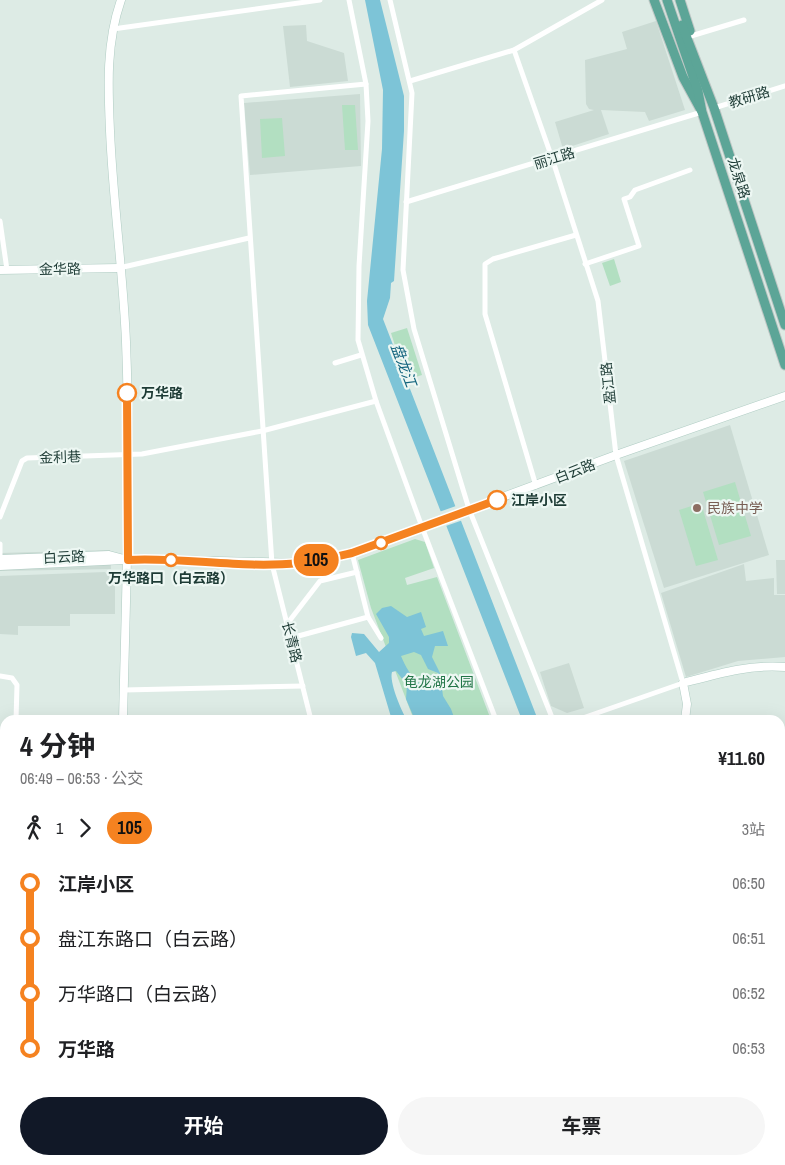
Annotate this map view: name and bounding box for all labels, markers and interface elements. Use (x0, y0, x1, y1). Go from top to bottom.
street label: 教研路 (726, 82, 772, 112)
street label: 丽江路 (531, 143, 577, 173)
street label: 龙泉路 (724, 155, 754, 201)
street label: 金华路 (39, 260, 81, 278)
water label: 盘龙江 (386, 340, 423, 392)
street label: 盈江路 (597, 361, 619, 405)
marker: 万华路 (117, 383, 137, 403)
place label: 万华路 (141, 384, 183, 402)
street label: 金利巷 (39, 447, 81, 467)
street label: 白云路 (552, 455, 598, 487)
marker: 江岸小区 (487, 490, 507, 510)
place label: 江岸小区 (511, 491, 567, 509)
place label: 民族中学 (707, 499, 763, 517)
marker: 民族中学 (691, 502, 703, 514)
unlabelled marker (374, 536, 388, 550)
line badge: 105 (287, 544, 345, 576)
street label: 白云路 (43, 547, 85, 567)
text: 105 (304, 547, 328, 572)
marker: 万华路口（白云路） (164, 553, 178, 567)
place label: 万华路口（白云路） (108, 569, 234, 587)
street label: 长青路 (278, 619, 306, 665)
park label: 龟龙湖公园 (404, 673, 474, 691)
text: 4 分钟 (20, 727, 95, 765)
text: ¥11.60 (718, 745, 765, 771)
text: 06:49 – 06:53 · 公交 (20, 767, 143, 789)
icon: walk (20, 814, 48, 842)
icon: forward (71, 814, 99, 842)
text: 105 (117, 815, 142, 840)
text: 1 (56, 817, 63, 839)
text: 3站 (742, 818, 765, 840)
text: 江岸小区 (58, 871, 134, 897)
text: 06:50 (732, 872, 765, 894)
text: 盘江东路口（白云路） (58, 926, 248, 952)
text: 06:51 (732, 927, 765, 949)
text: 万华路口（白云路） (58, 981, 229, 1007)
text: 06:52 (732, 982, 765, 1004)
text: 万华路 (58, 1036, 115, 1062)
text: 06:53 (732, 1037, 765, 1059)
button: 开始 (20, 1097, 388, 1155)
button: 车票 (398, 1097, 765, 1155)

